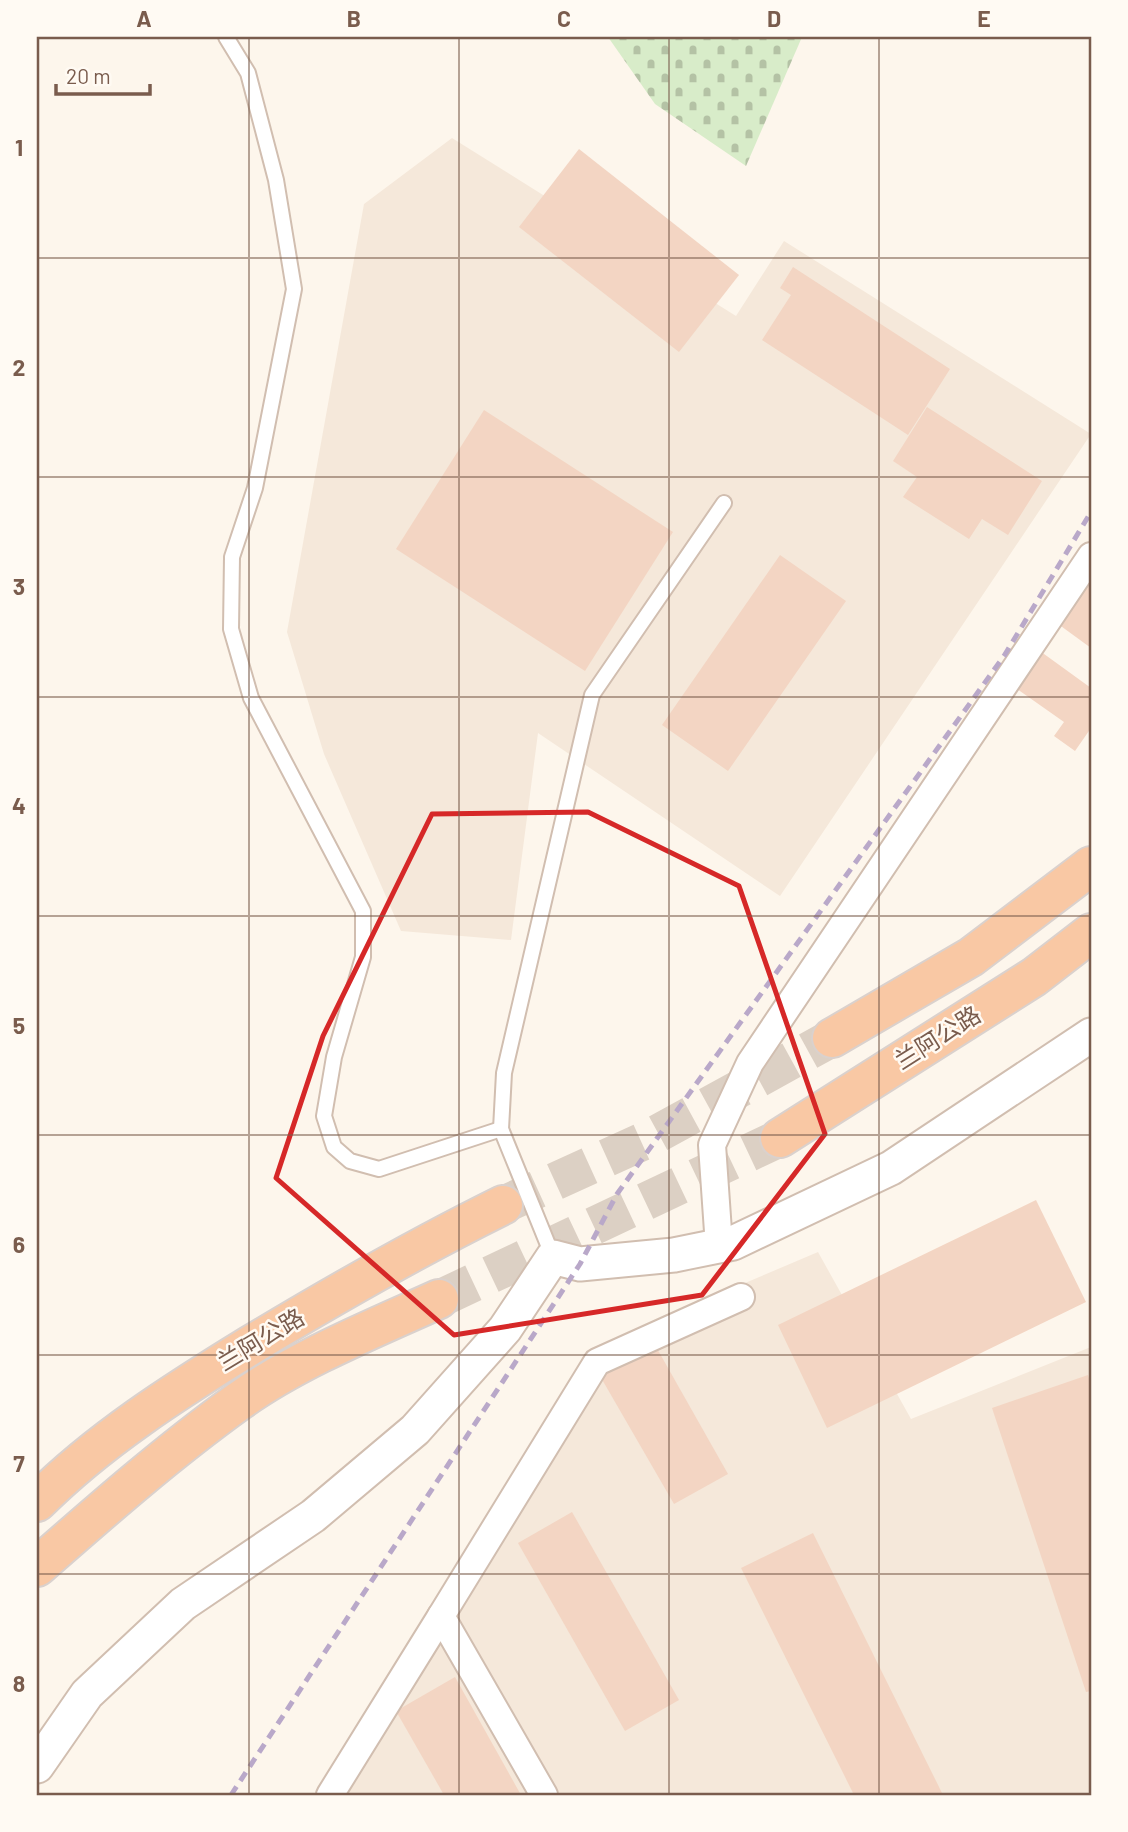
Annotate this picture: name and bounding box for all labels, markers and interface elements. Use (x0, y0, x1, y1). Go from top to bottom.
text: A (136, 4, 152, 32)
text: B (347, 4, 361, 32)
text: C (557, 4, 571, 32)
text: D (767, 4, 781, 32)
text: E (977, 4, 991, 32)
scale bar (56, 52, 150, 96)
text: 20 m (66, 63, 111, 88)
text: 1 (15, 133, 23, 161)
text: 2 (13, 353, 25, 381)
text: 3 (13, 572, 25, 600)
text: 4 (12, 791, 26, 819)
street label: 兰阿公路 (889, 999, 986, 1074)
text: 5 (13, 1011, 25, 1039)
text: 6 (13, 1230, 25, 1258)
street label: 兰阿公路 (212, 1302, 309, 1376)
text: 7 (13, 1449, 25, 1477)
text: 8 (13, 1669, 25, 1697)

